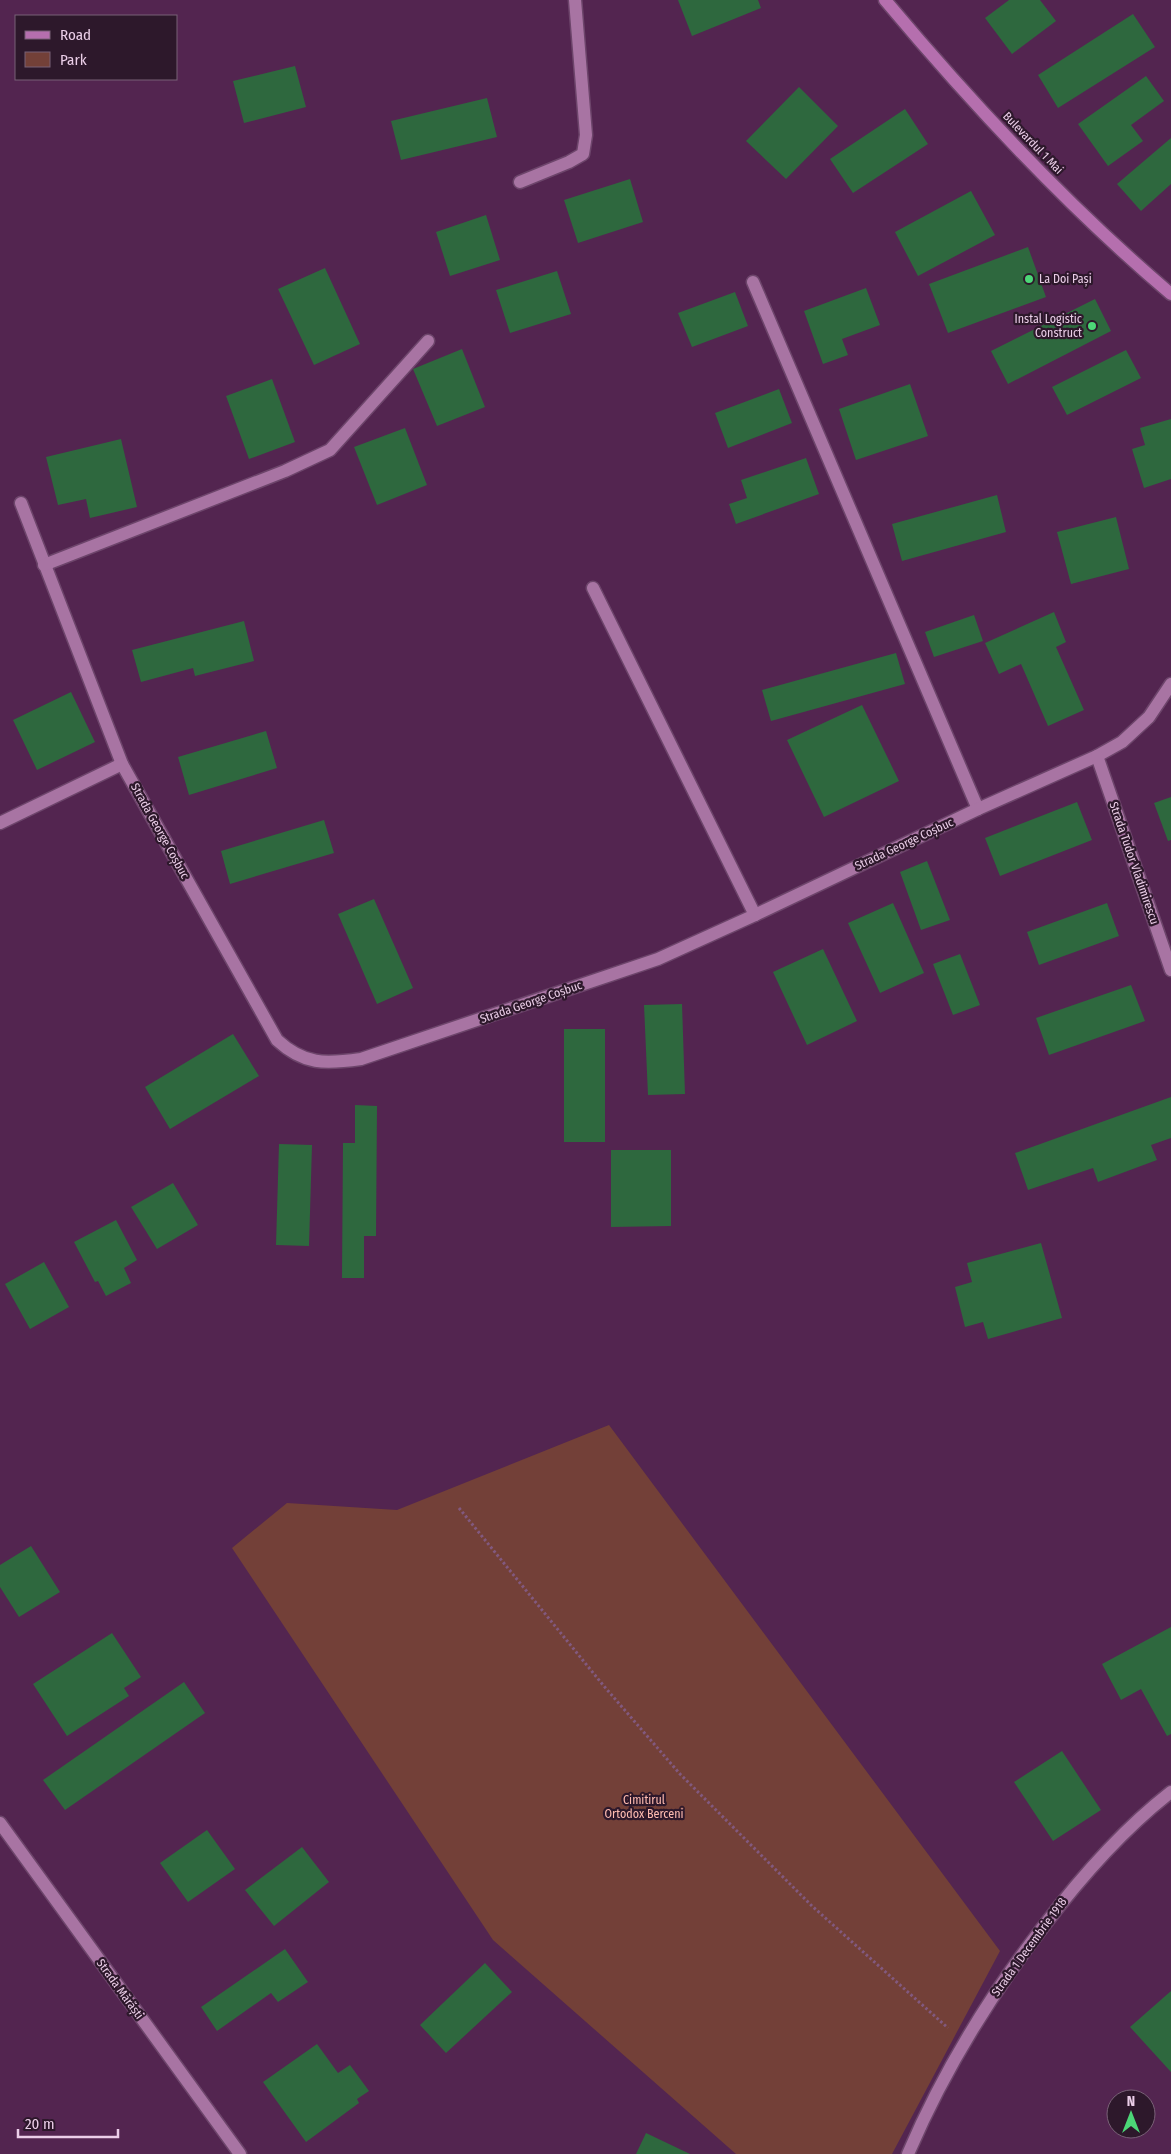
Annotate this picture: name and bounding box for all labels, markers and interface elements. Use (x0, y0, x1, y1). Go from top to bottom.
legend (15, 15, 178, 80)
text: Road (60, 26, 91, 44)
text: Park (60, 51, 87, 69)
street label: Bulevardul 1 Mai (1000, 109, 1066, 177)
place label: La Doi Pași (1039, 272, 1092, 287)
marker: La Doi Pași (1023, 273, 1035, 285)
place label: Instal Logistic Construct (1015, 312, 1082, 340)
marker: Instal Logistic Construct (1086, 320, 1098, 332)
street label: Strada George Coșbuc (127, 781, 192, 882)
street label: Strada Tudor Vladimirescu (1106, 800, 1162, 926)
street label: Strada George Coșbuc (852, 815, 956, 874)
street label: Strada George Coșbuc (478, 978, 584, 1027)
park label: Cimitirul Ortodox Berceni (604, 1793, 684, 1821)
street label: Strada 1 Decembrie 1918 (989, 1895, 1069, 1999)
street label: Strada Mărăști (93, 1956, 146, 2022)
north arrow (1106, 2089, 1156, 2139)
text: N (1127, 2093, 1135, 2110)
scale bar (18, 2106, 118, 2138)
text: 20 m (25, 2115, 55, 2133)

